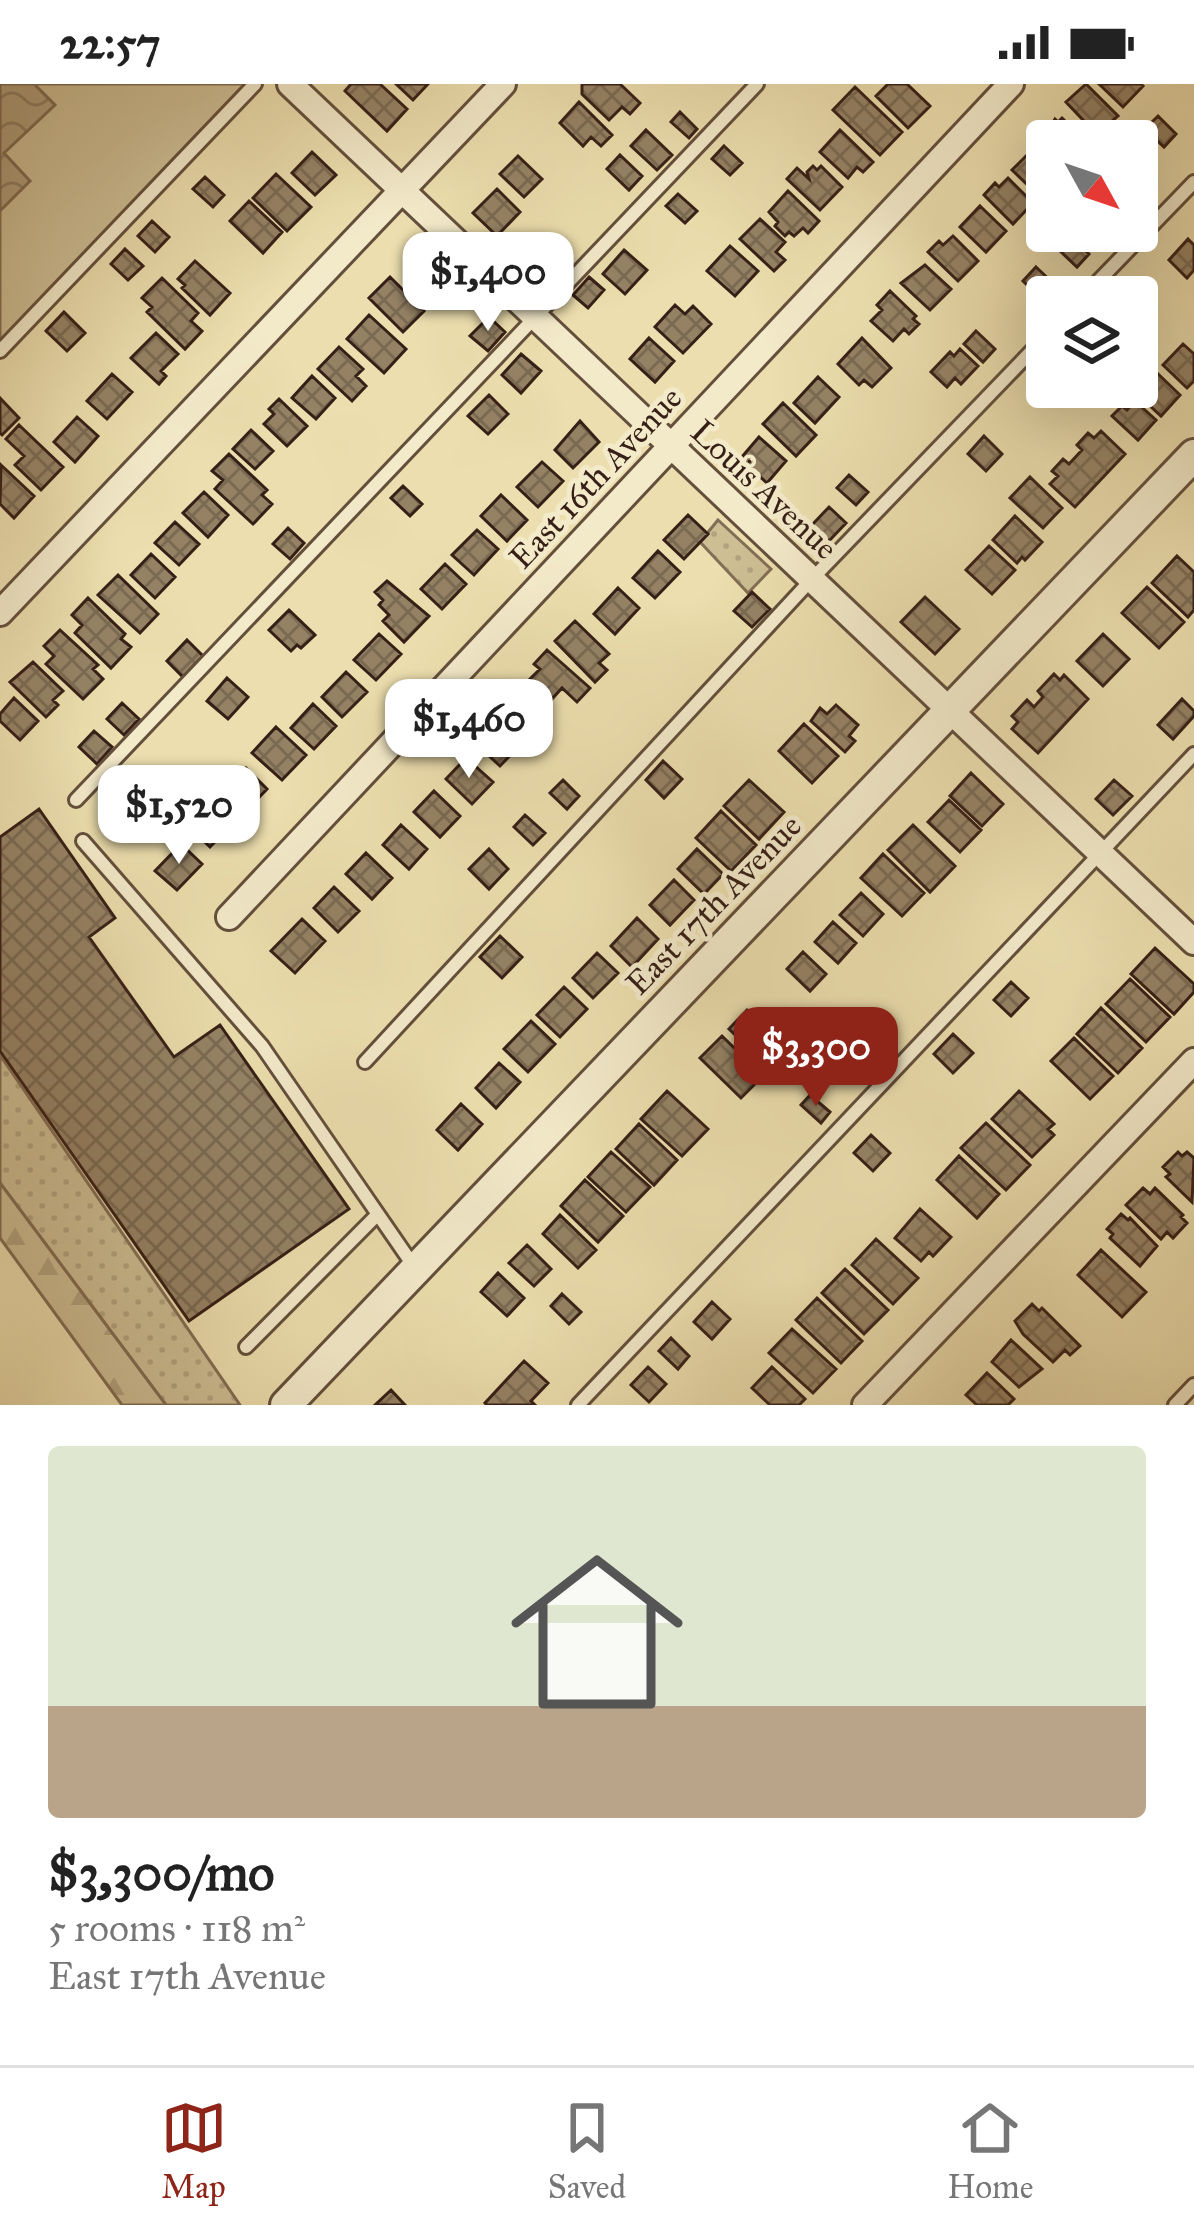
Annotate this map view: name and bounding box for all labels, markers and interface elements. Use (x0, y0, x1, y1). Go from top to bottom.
text: 22:57 (60, 15, 161, 70)
north arrow (1026, 120, 1158, 252)
map controls (1026, 120, 1158, 408)
pin: $1,400 (390, 232, 586, 334)
text: $1,400 (430, 247, 546, 295)
button: layers (1026, 276, 1158, 408)
street label: East 16th Avenue (501, 378, 690, 577)
street label: Louis Avenue (683, 412, 846, 568)
pin: $1,460 (371, 679, 567, 781)
text: $1,460 (412, 694, 526, 742)
pin: $1,520 (81, 765, 277, 867)
text: $1,520 (125, 780, 233, 828)
street label: East 17th Avenue (618, 806, 810, 1003)
pin: $3,300 (718, 1007, 914, 1109)
text: $3,300 (761, 1022, 871, 1070)
icon: home (489, 1524, 705, 1740)
text: $3,300/mo (48, 1842, 274, 1904)
text: 5 rooms · 118 m² (48, 1904, 305, 1952)
text: East 17th Avenue (48, 1952, 326, 2000)
tab: Map (161, 2095, 227, 2207)
tab: Saved (548, 2095, 626, 2207)
tab: Home (947, 2095, 1033, 2207)

